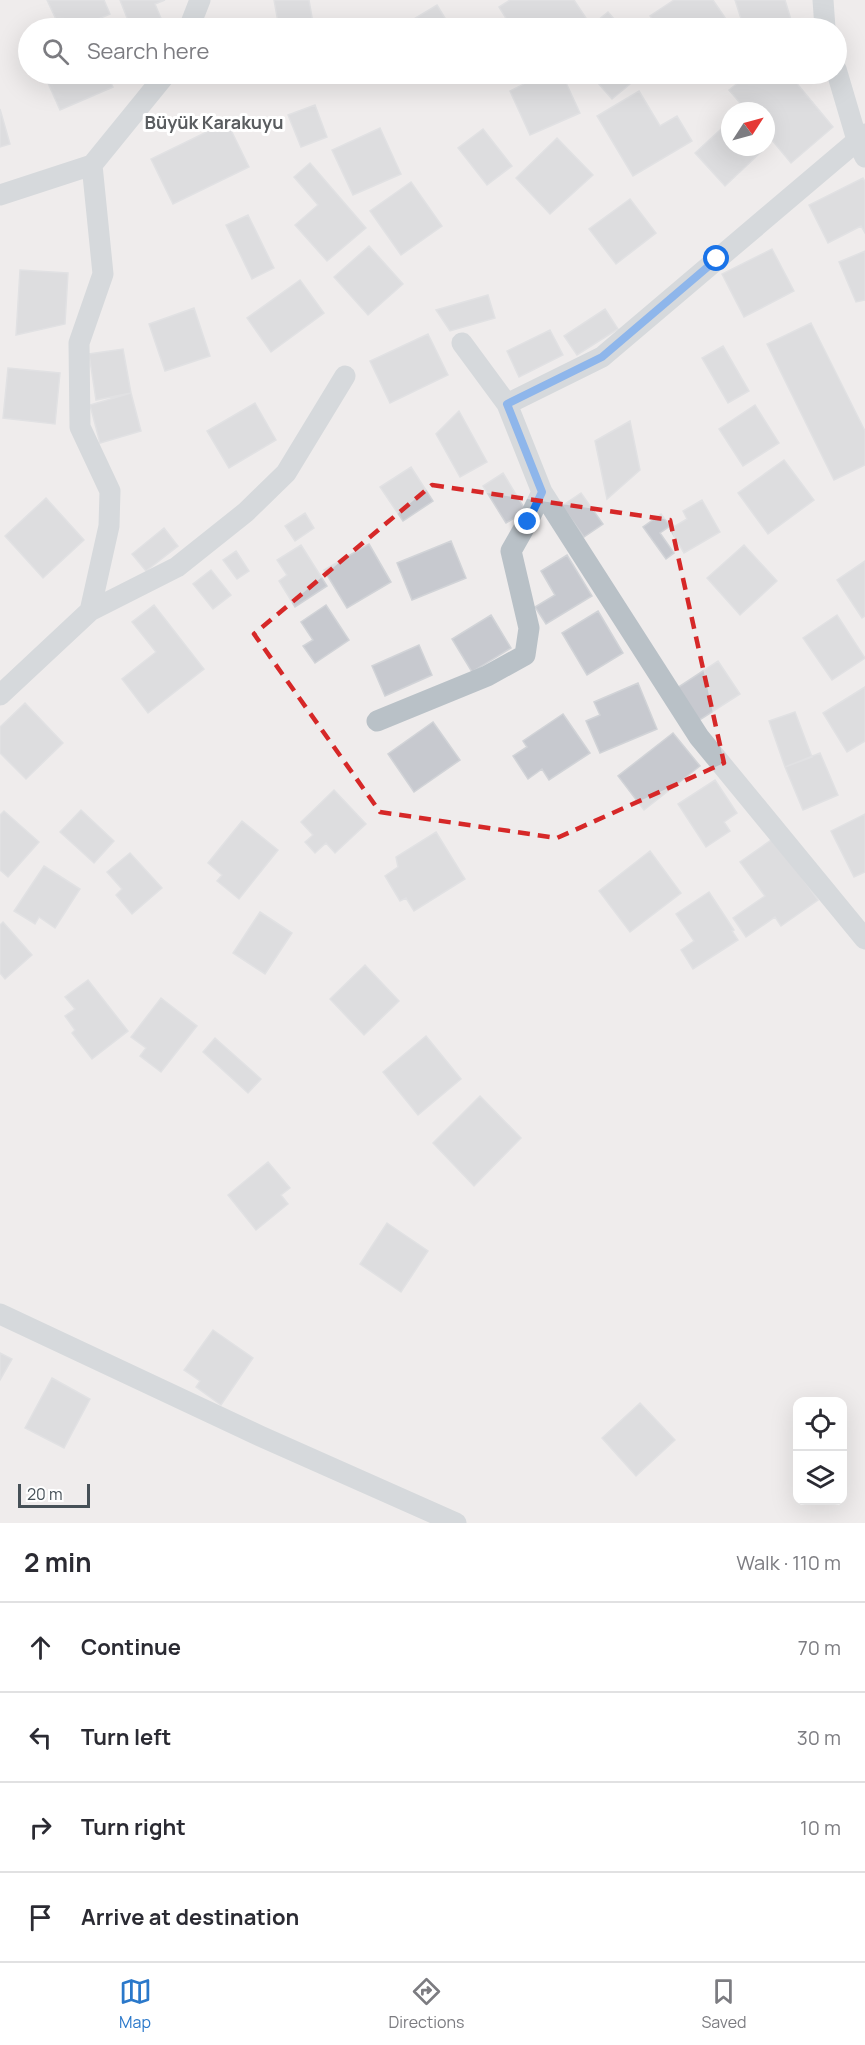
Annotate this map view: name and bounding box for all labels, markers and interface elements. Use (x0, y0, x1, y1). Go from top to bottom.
search box (18, 18, 847, 84)
icon: search (39, 35, 72, 68)
text: Search here (87, 36, 209, 66)
north arrow (721, 102, 775, 156)
district label: Büyük Karakuyu (145, 110, 283, 134)
route start (703, 245, 729, 271)
route end (514, 508, 540, 534)
map controls (793, 1397, 847, 1505)
button: locate (793, 1397, 847, 1451)
button: layers (793, 1451, 847, 1505)
scale bar (18, 1481, 90, 1508)
text: 20 m (27, 1483, 63, 1505)
text: 2 min (24, 1544, 92, 1580)
text: Walk · 110 m (736, 1549, 841, 1576)
icon: ahead (24, 1631, 57, 1664)
text: Continue (81, 1632, 181, 1662)
text: 70 m (798, 1634, 841, 1661)
icon: left (24, 1721, 57, 1754)
text: Turn left (81, 1722, 171, 1752)
text: 30 m (797, 1724, 841, 1751)
icon: right (24, 1811, 57, 1844)
text: Turn right (81, 1812, 186, 1842)
text: 10 m (800, 1814, 841, 1841)
icon: arrive (24, 1901, 57, 1934)
text: Arrive at destination (81, 1902, 299, 1932)
tab: Map (119, 1975, 152, 2033)
tab: Directions (389, 1975, 464, 2033)
tab: Saved (701, 1975, 746, 2033)

